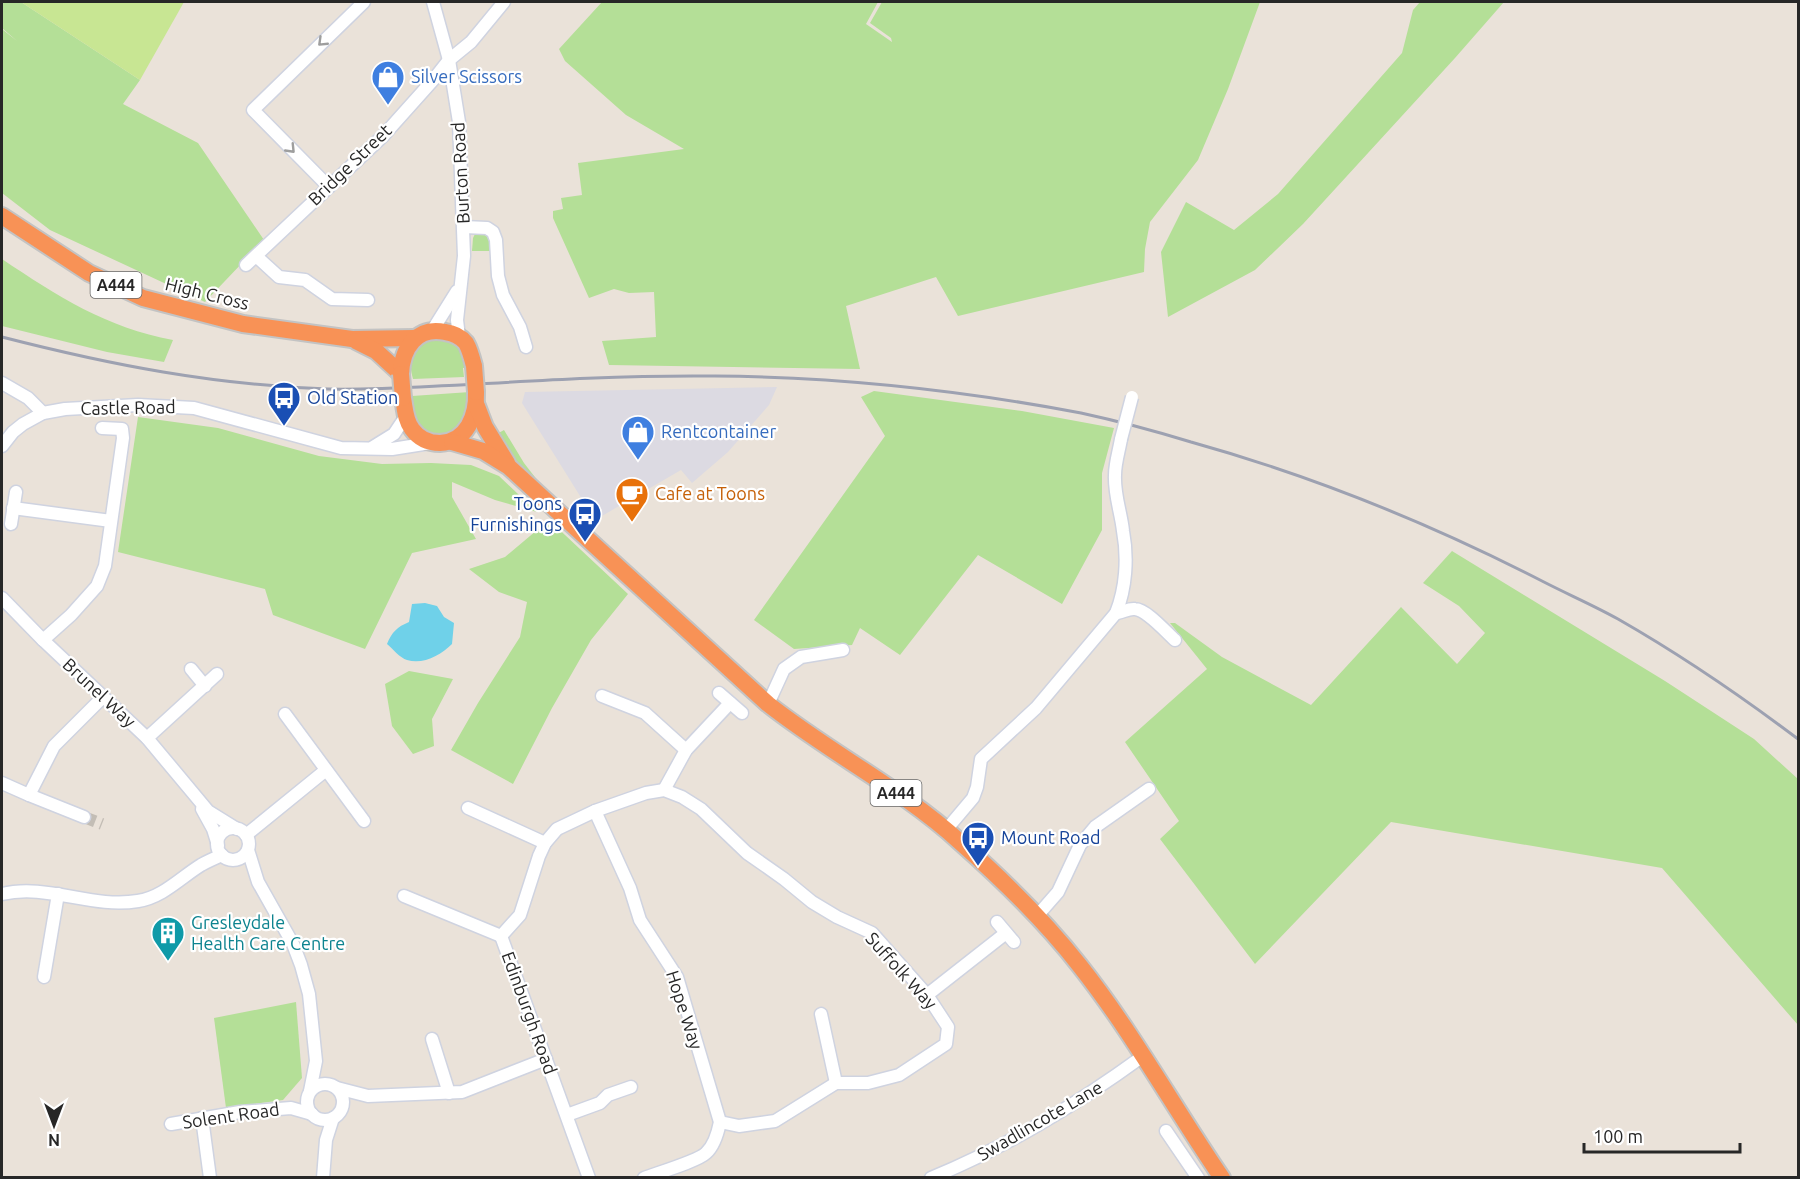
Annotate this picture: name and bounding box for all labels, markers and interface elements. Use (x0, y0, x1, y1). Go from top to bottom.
one-way arrow (319, 35, 330, 46)
shop icon: Silver Scissors (370, 59, 406, 106)
place label: Silver Scissors (411, 66, 522, 86)
street label: Bridge Street (304, 120, 395, 209)
street label: Burton Road (447, 122, 473, 225)
one-way arrow (284, 142, 295, 152)
road number: A444 (90, 272, 142, 298)
street label: High Cross (163, 273, 251, 313)
bus stop icon: Old Station (266, 380, 302, 427)
place label: Old Station (307, 387, 398, 407)
street label: Castle Road (80, 396, 176, 418)
shop icon: Rentcontainer (620, 414, 656, 461)
place label: Rentcontainer (661, 421, 776, 441)
cafe icon: Cafe at Toons (614, 476, 650, 523)
place label: Cafe at Toons (655, 483, 765, 503)
place label: Toons Furnishings (470, 493, 562, 534)
bus stop icon: Toons Furnishings (567, 496, 603, 543)
street label: Brunel Way (59, 654, 140, 731)
road number: A444 (870, 780, 922, 806)
bus stop icon: Mount Road (960, 820, 996, 867)
place label: Mount Road (1001, 827, 1100, 847)
place label: Gresleydale Health Care Centre (191, 912, 345, 953)
building icon: Gresleydale Health Care Centre (150, 915, 186, 962)
street label: Suffolk Way (862, 928, 942, 1013)
street label: Edinburgh Road (498, 949, 561, 1077)
street label: Hope Way (663, 968, 707, 1052)
street label: Swadlincote Lane (973, 1076, 1106, 1164)
north arrow (24, 1095, 84, 1155)
street label: Solent Road (181, 1098, 281, 1132)
scale bar (1584, 1116, 1740, 1154)
text: 100 m (1593, 1126, 1643, 1146)
text: N (48, 1131, 60, 1149)

